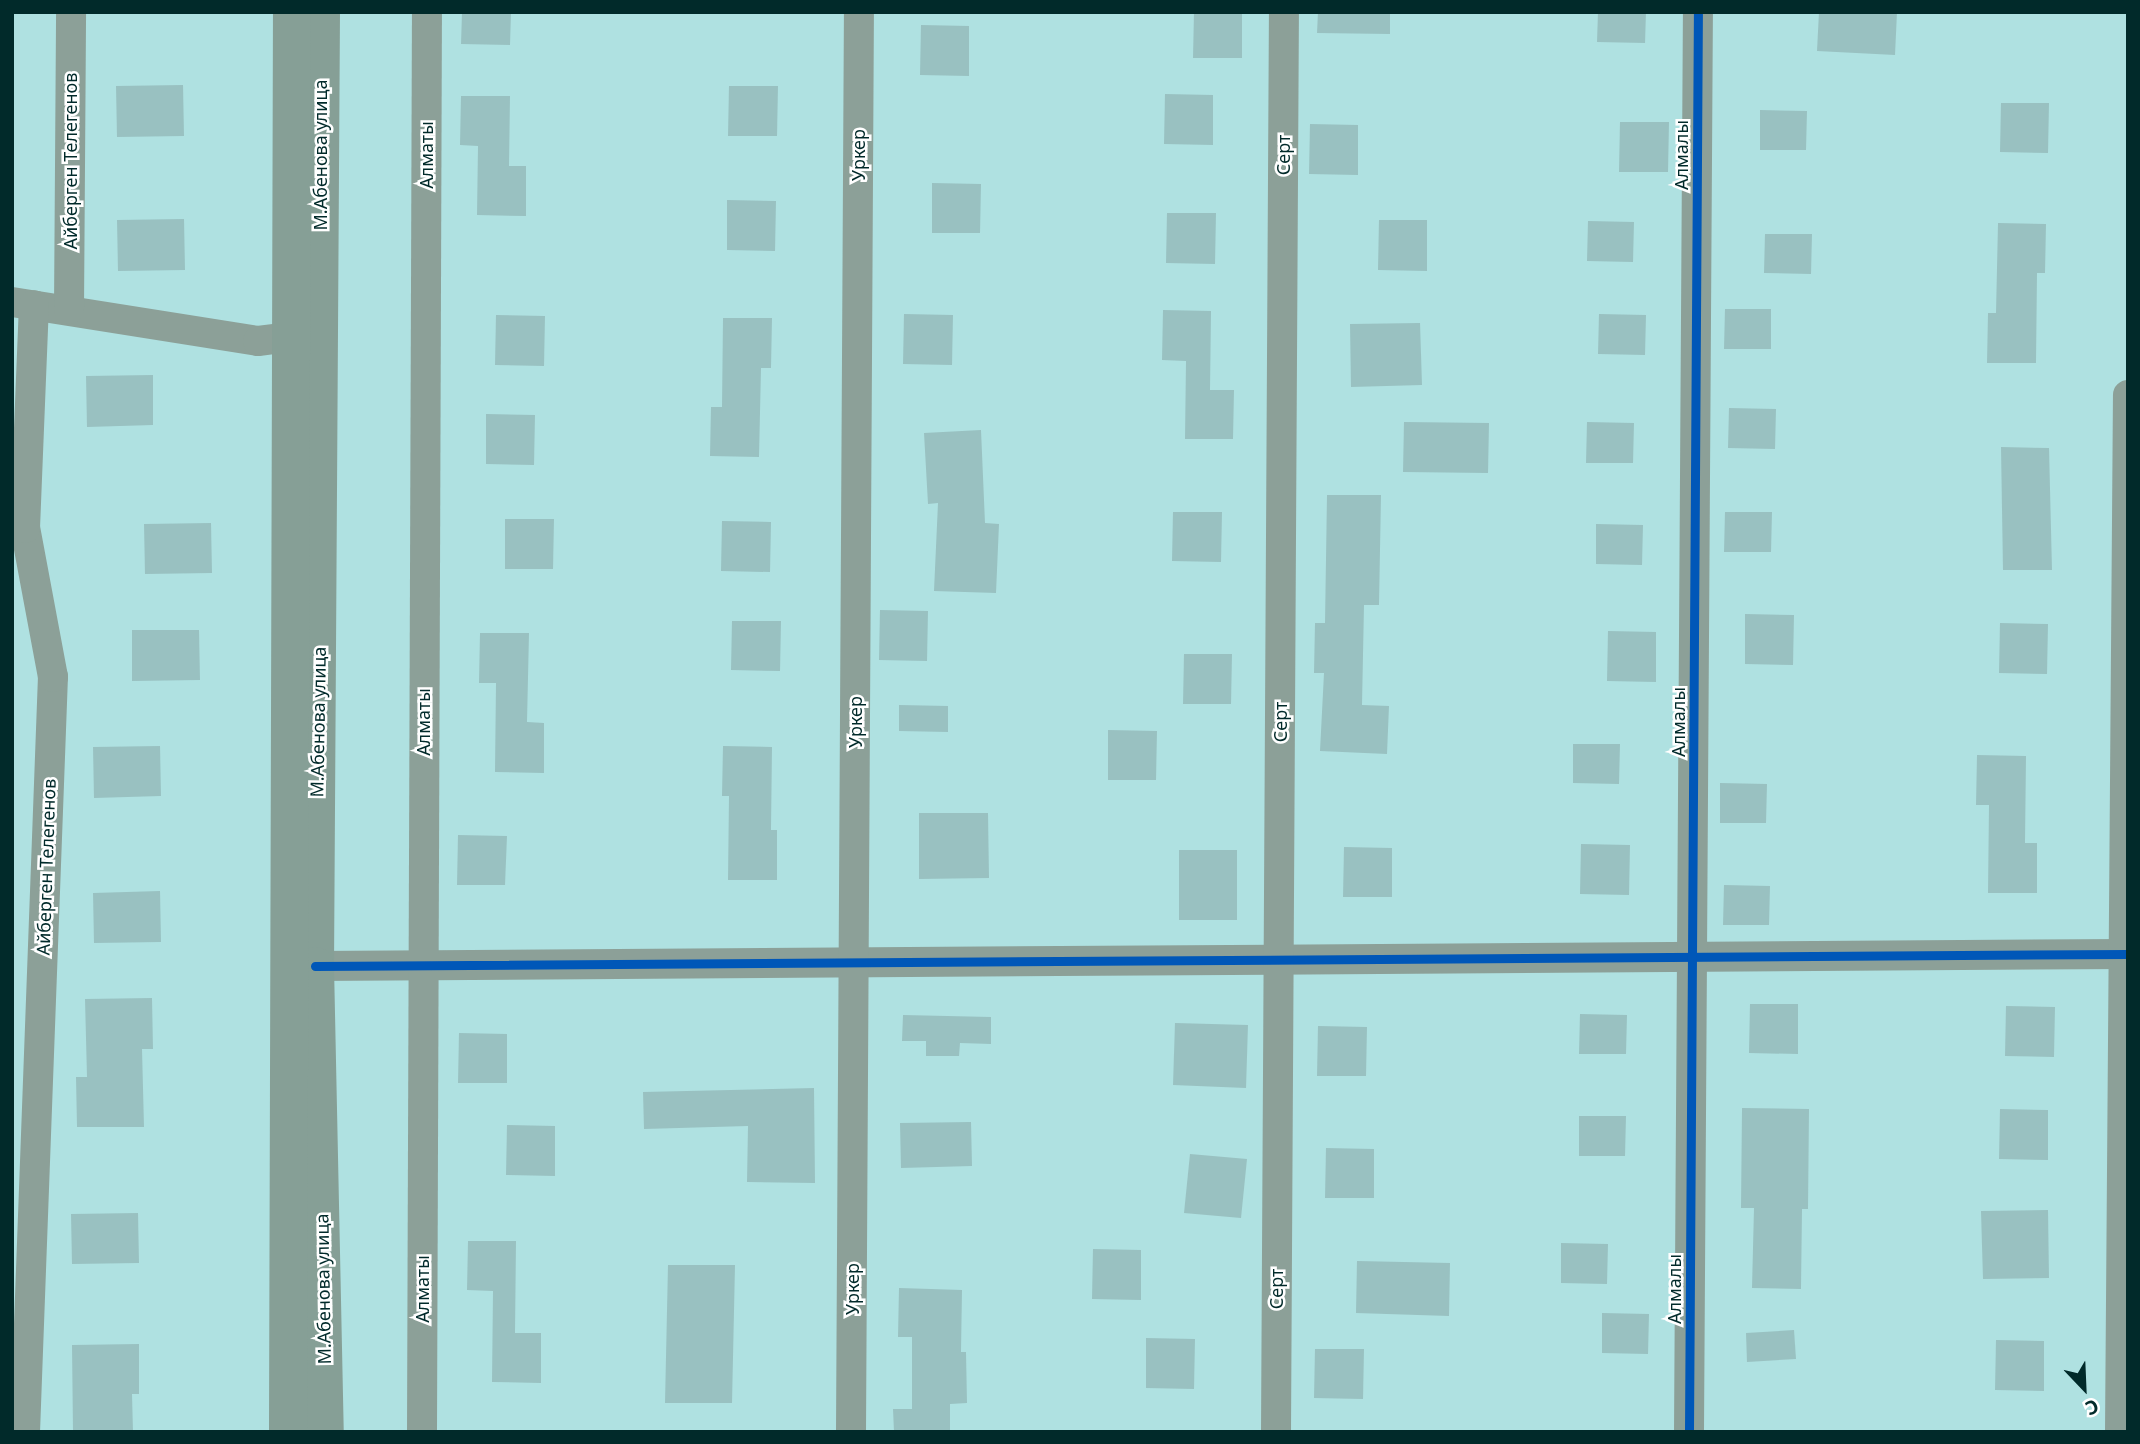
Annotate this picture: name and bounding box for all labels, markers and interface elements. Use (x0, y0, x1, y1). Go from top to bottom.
street label: Айберген Телегенов (59, 73, 81, 249)
street label: М.Абенова улица (309, 80, 331, 230)
street label: Алмалы (1670, 120, 1692, 190)
street label: Алматы (415, 121, 437, 189)
street label: Уркер (847, 129, 869, 181)
street label: Серт (1272, 135, 1294, 175)
street label: М.Абенова улица (306, 646, 330, 798)
street label: Алмалы (1667, 687, 1689, 757)
street label: Алматы (412, 688, 434, 756)
street label: Уркер (844, 696, 866, 748)
street label: Серт (1269, 702, 1291, 742)
street label: Айберген Телегенов (32, 778, 60, 956)
street label: М.Абенова улица (311, 1213, 335, 1365)
street label: Алмалы (1663, 1254, 1685, 1324)
street label: Алматы (411, 1255, 433, 1323)
street label: Уркер (841, 1263, 863, 1315)
street label: Серт (1265, 1269, 1287, 1309)
north arrow (2049, 1353, 2119, 1423)
text: С (2081, 1393, 2103, 1422)

